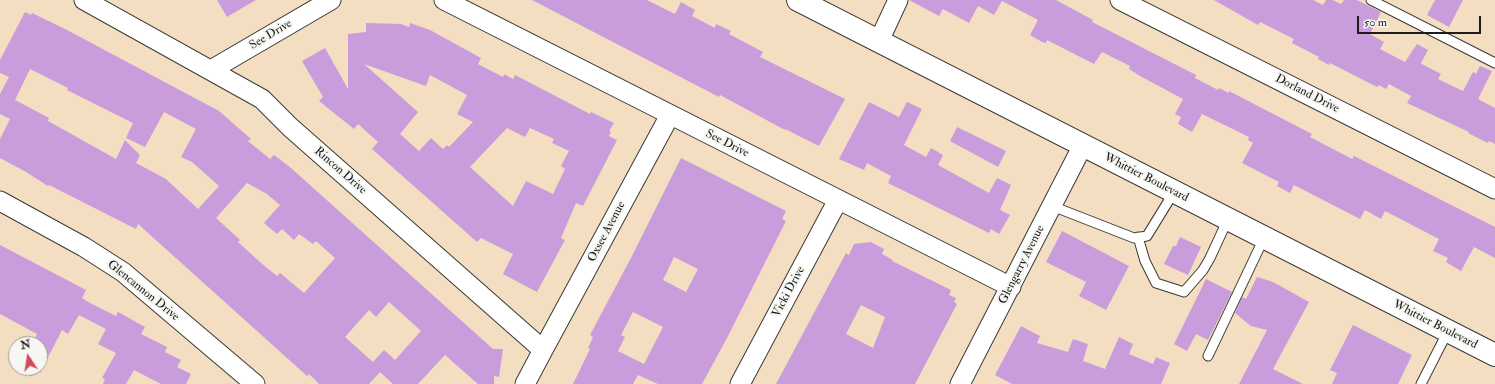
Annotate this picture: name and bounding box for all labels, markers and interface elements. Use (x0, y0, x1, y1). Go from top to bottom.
scale bar (1359, 8, 1483, 34)
text: 50 m (1364, 15, 1387, 30)
street label: See Drive (247, 17, 295, 53)
street label: Dorland Drive (1273, 72, 1341, 116)
street label: See Drive (703, 127, 751, 161)
street label: Rincon Drive (311, 144, 369, 198)
street label: Whittier Boulevard (1101, 150, 1191, 206)
street label: Oxsee Avenue (585, 199, 629, 265)
street label: Glengarry Avenue (996, 223, 1048, 307)
street label: Glencannon Drive (104, 258, 182, 324)
street label: Vicki Drive (770, 264, 808, 320)
street label: Whittier Boulevard (1390, 297, 1480, 353)
north arrow (8, 336, 48, 376)
text: N (19, 337, 32, 352)

